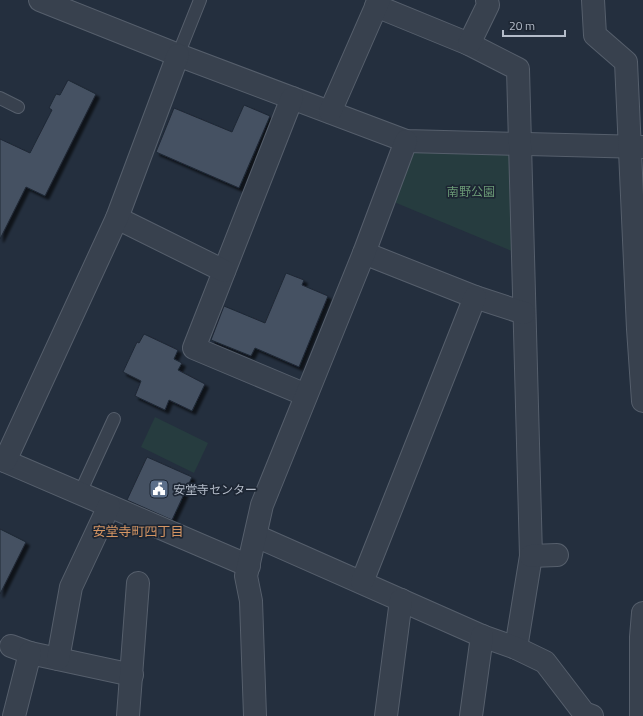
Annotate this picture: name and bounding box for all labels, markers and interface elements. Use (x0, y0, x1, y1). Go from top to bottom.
scale bar (503, 12, 565, 38)
text: 20 m (509, 16, 535, 35)
park label: 南野公園 (447, 182, 495, 201)
public building icon: 安堂寺センター (148, 478, 170, 500)
place label: 安堂寺センター (173, 480, 257, 499)
district label: 安堂寺町四丁目 (92, 521, 184, 541)

